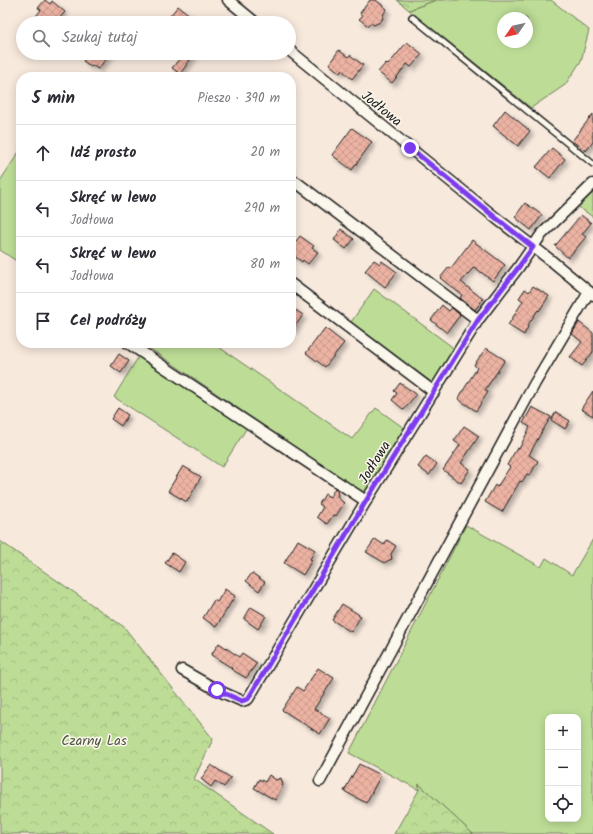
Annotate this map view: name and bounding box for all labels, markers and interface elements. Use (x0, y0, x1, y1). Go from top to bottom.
north arrow (497, 12, 533, 48)
search box (16, 16, 296, 60)
text: Szukaj tutaj (62, 26, 137, 50)
icon: search (30, 27, 52, 49)
text: 5 min (32, 85, 75, 112)
street label: Jodłowa (356, 85, 407, 132)
text: Pieszo · 390 m (198, 88, 280, 109)
route end (401, 139, 419, 157)
text: Idź prosto (70, 141, 136, 165)
icon: ahead (32, 142, 54, 164)
text: 20 m (250, 142, 280, 163)
text: Skręć w lewo (70, 186, 156, 210)
icon: left (32, 198, 54, 220)
text: 290 m (244, 198, 280, 219)
text: Jodłowa (70, 210, 114, 231)
text: Skręć w lewo (70, 242, 156, 266)
icon: left (32, 254, 54, 276)
text: 80 m (250, 254, 280, 275)
text: Jodłowa (70, 266, 114, 287)
text: Cel podróży (70, 309, 146, 333)
icon: arrive (32, 310, 54, 332)
street label: Jodłowa (353, 437, 397, 488)
route start (208, 681, 226, 699)
map controls (545, 714, 581, 822)
button: + (545, 714, 581, 750)
park label: Czarny Las (61, 730, 127, 752)
button: − (545, 750, 581, 786)
button: locate (545, 786, 581, 822)

